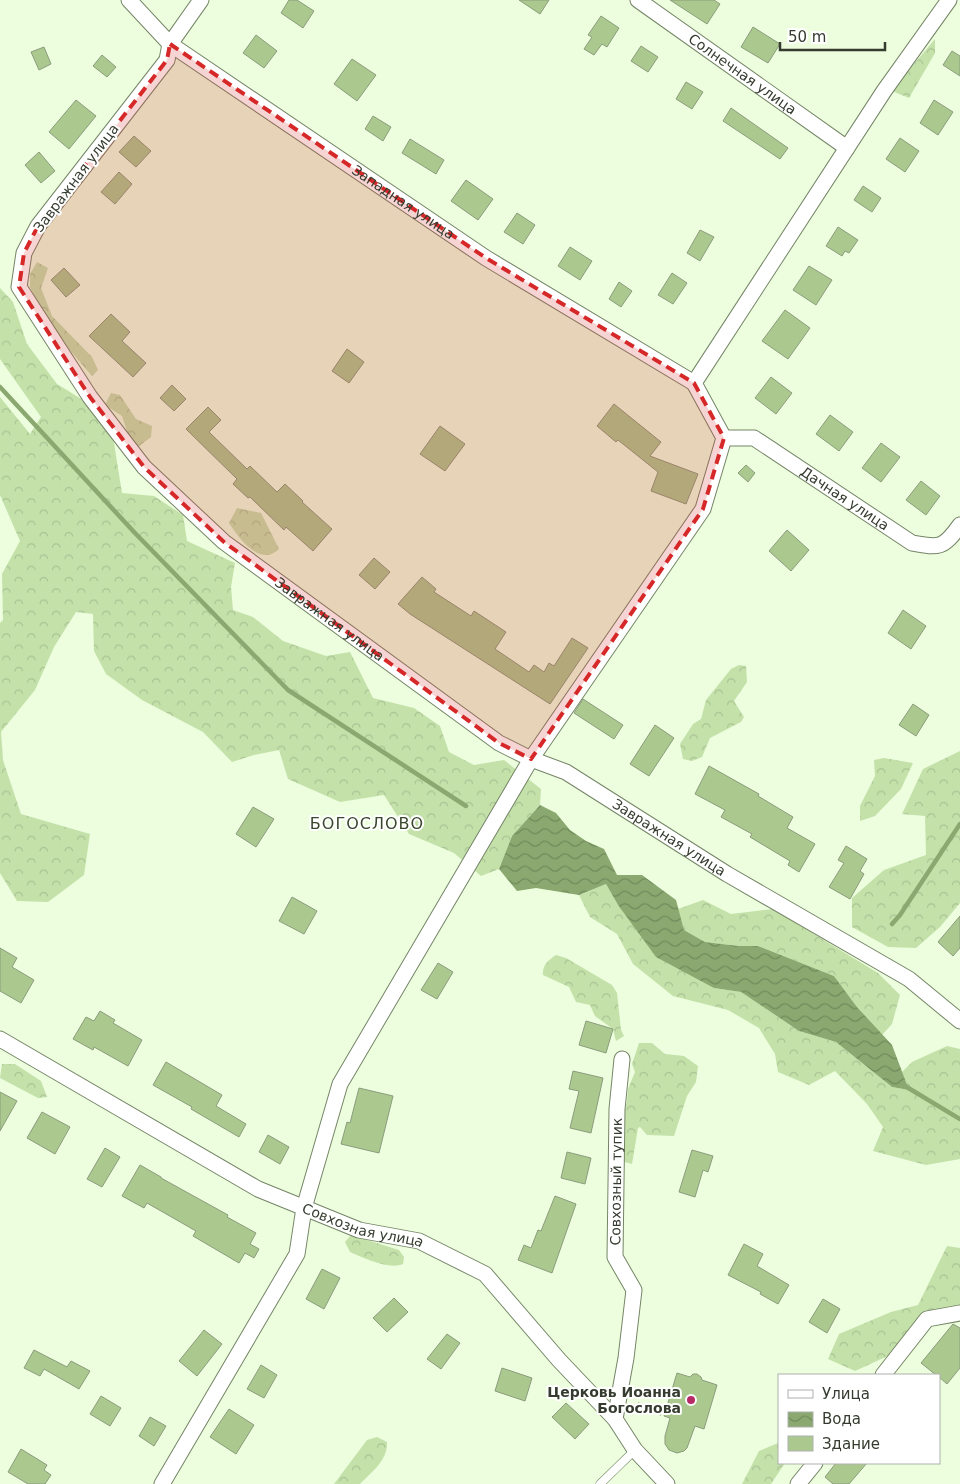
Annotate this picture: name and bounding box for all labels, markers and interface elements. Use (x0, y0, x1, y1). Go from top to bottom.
scale bar (780, 20, 885, 52)
text: 50 m (788, 28, 826, 46)
street label: Солнечная улица (685, 30, 800, 118)
street label: Завражная улица (30, 121, 122, 235)
street label: Западная улица (349, 162, 458, 242)
street label: Дачная улица (797, 463, 892, 533)
street label: Завражная улица (272, 574, 387, 664)
street label: Завражная улица (610, 796, 729, 879)
district label: БОГОСЛОВО (310, 814, 424, 833)
street label: Совхозный тупик (607, 1117, 625, 1246)
street label: Совхозная улица (300, 1200, 427, 1250)
legend (778, 1374, 940, 1464)
place label: Церковь Иоанна Богослова (547, 1384, 681, 1416)
text: Улица (822, 1385, 870, 1403)
marker: Церковь Иоанна Богослова (685, 1394, 697, 1406)
text: Вода (822, 1410, 861, 1428)
text: Здание (822, 1435, 880, 1453)

